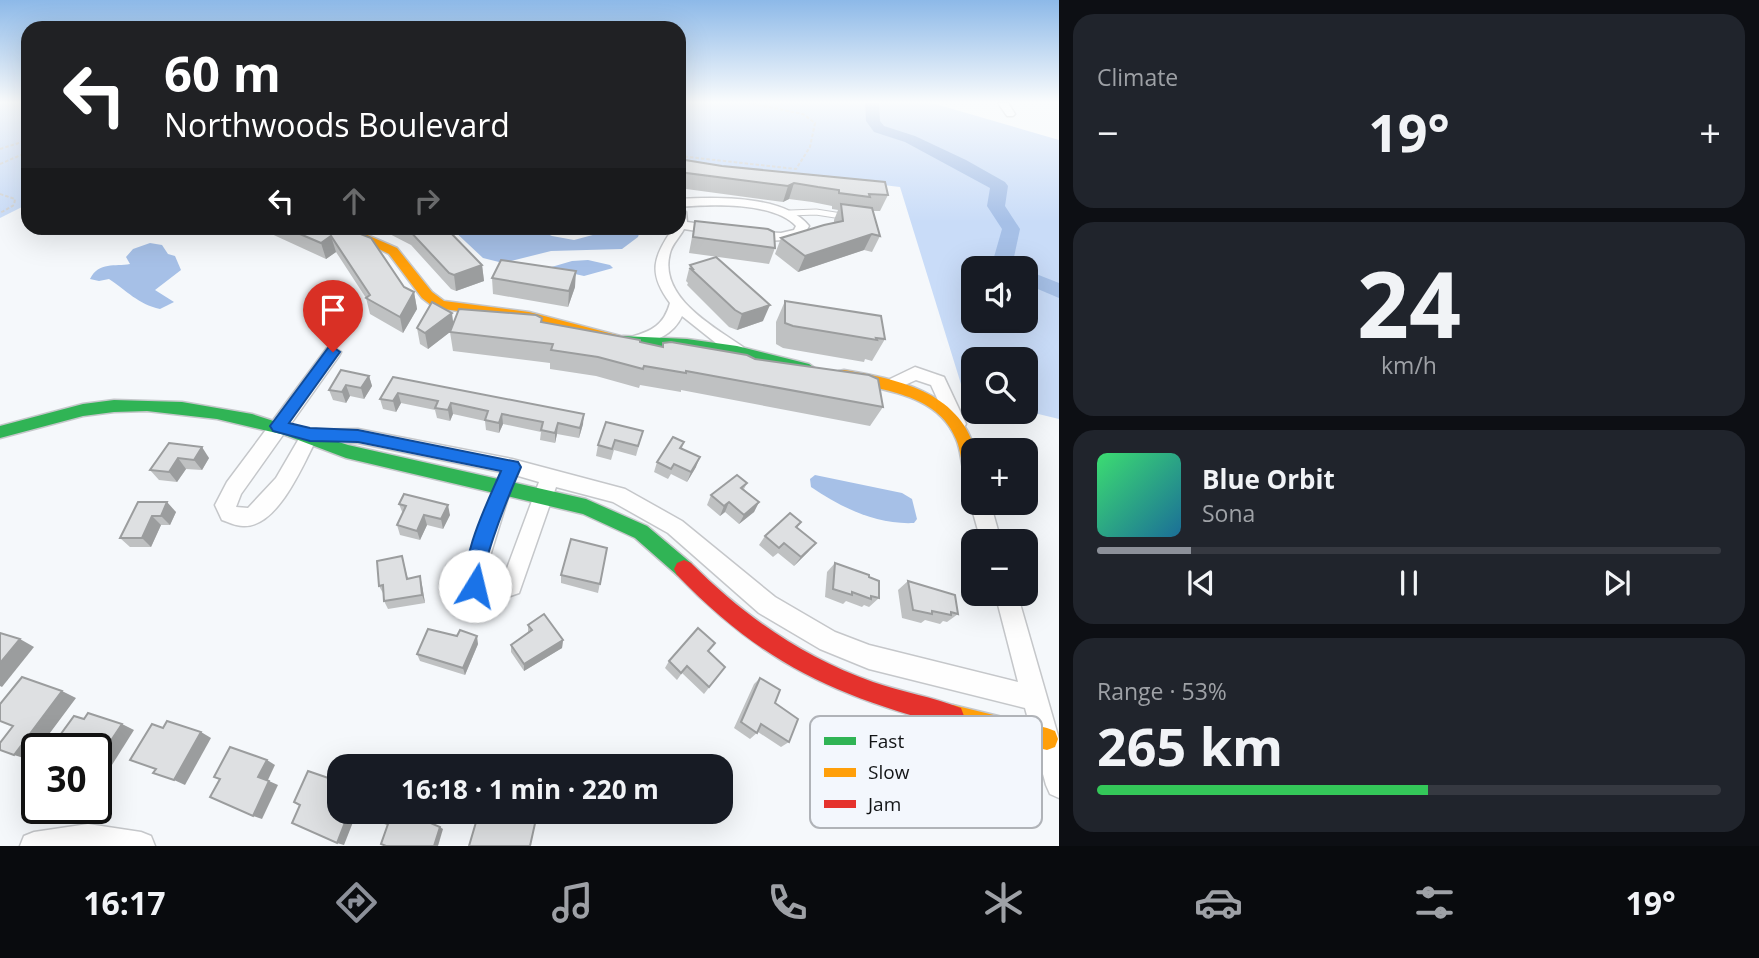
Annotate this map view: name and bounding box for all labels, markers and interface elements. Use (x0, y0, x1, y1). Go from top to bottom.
text: 60 m (164, 40, 281, 106)
icon: left (49, 49, 140, 140)
text: Climate (1097, 61, 1178, 93)
text: 19° (1368, 96, 1450, 167)
text: Northwoods Boulevard (164, 103, 510, 146)
text: − (1097, 106, 1119, 158)
text: + (1699, 106, 1721, 158)
icon: left (262, 182, 300, 220)
icon: ahead (335, 182, 373, 220)
icon: right (408, 182, 446, 220)
text: 24 (1357, 241, 1461, 365)
map controls (961, 256, 1038, 606)
button: sound (961, 256, 1038, 333)
pin (303, 280, 363, 352)
icon: arrive (314, 291, 352, 329)
button: search (961, 347, 1038, 424)
text: km/h (1381, 349, 1437, 381)
button: + (961, 438, 1038, 515)
text: Blue Orbit (1202, 461, 1335, 497)
text: Sona (1202, 497, 1255, 529)
button: − (961, 529, 1038, 606)
position arrow (438, 549, 512, 623)
icon: previous (1182, 564, 1220, 602)
icon: pause (1390, 564, 1428, 602)
icon: next (1598, 564, 1636, 602)
text: Range · 53% (1097, 675, 1227, 707)
text: 265 km (1097, 710, 1283, 781)
legend (810, 716, 1042, 828)
text: Fast (868, 728, 904, 754)
speed limit sign: 30 (21, 733, 112, 824)
text: Slow (868, 759, 910, 785)
text: 16:18 · 1 min · 220 m (401, 771, 659, 807)
text: Jam (866, 791, 901, 817)
icon: directions (332, 878, 381, 927)
icon: music (548, 878, 597, 927)
icon: phone (763, 878, 812, 927)
icon: climate (979, 878, 1028, 927)
icon: car (1194, 878, 1243, 927)
icon: filters (1410, 878, 1459, 927)
text: 16:17 (83, 881, 166, 924)
text: 19° (1625, 881, 1676, 924)

